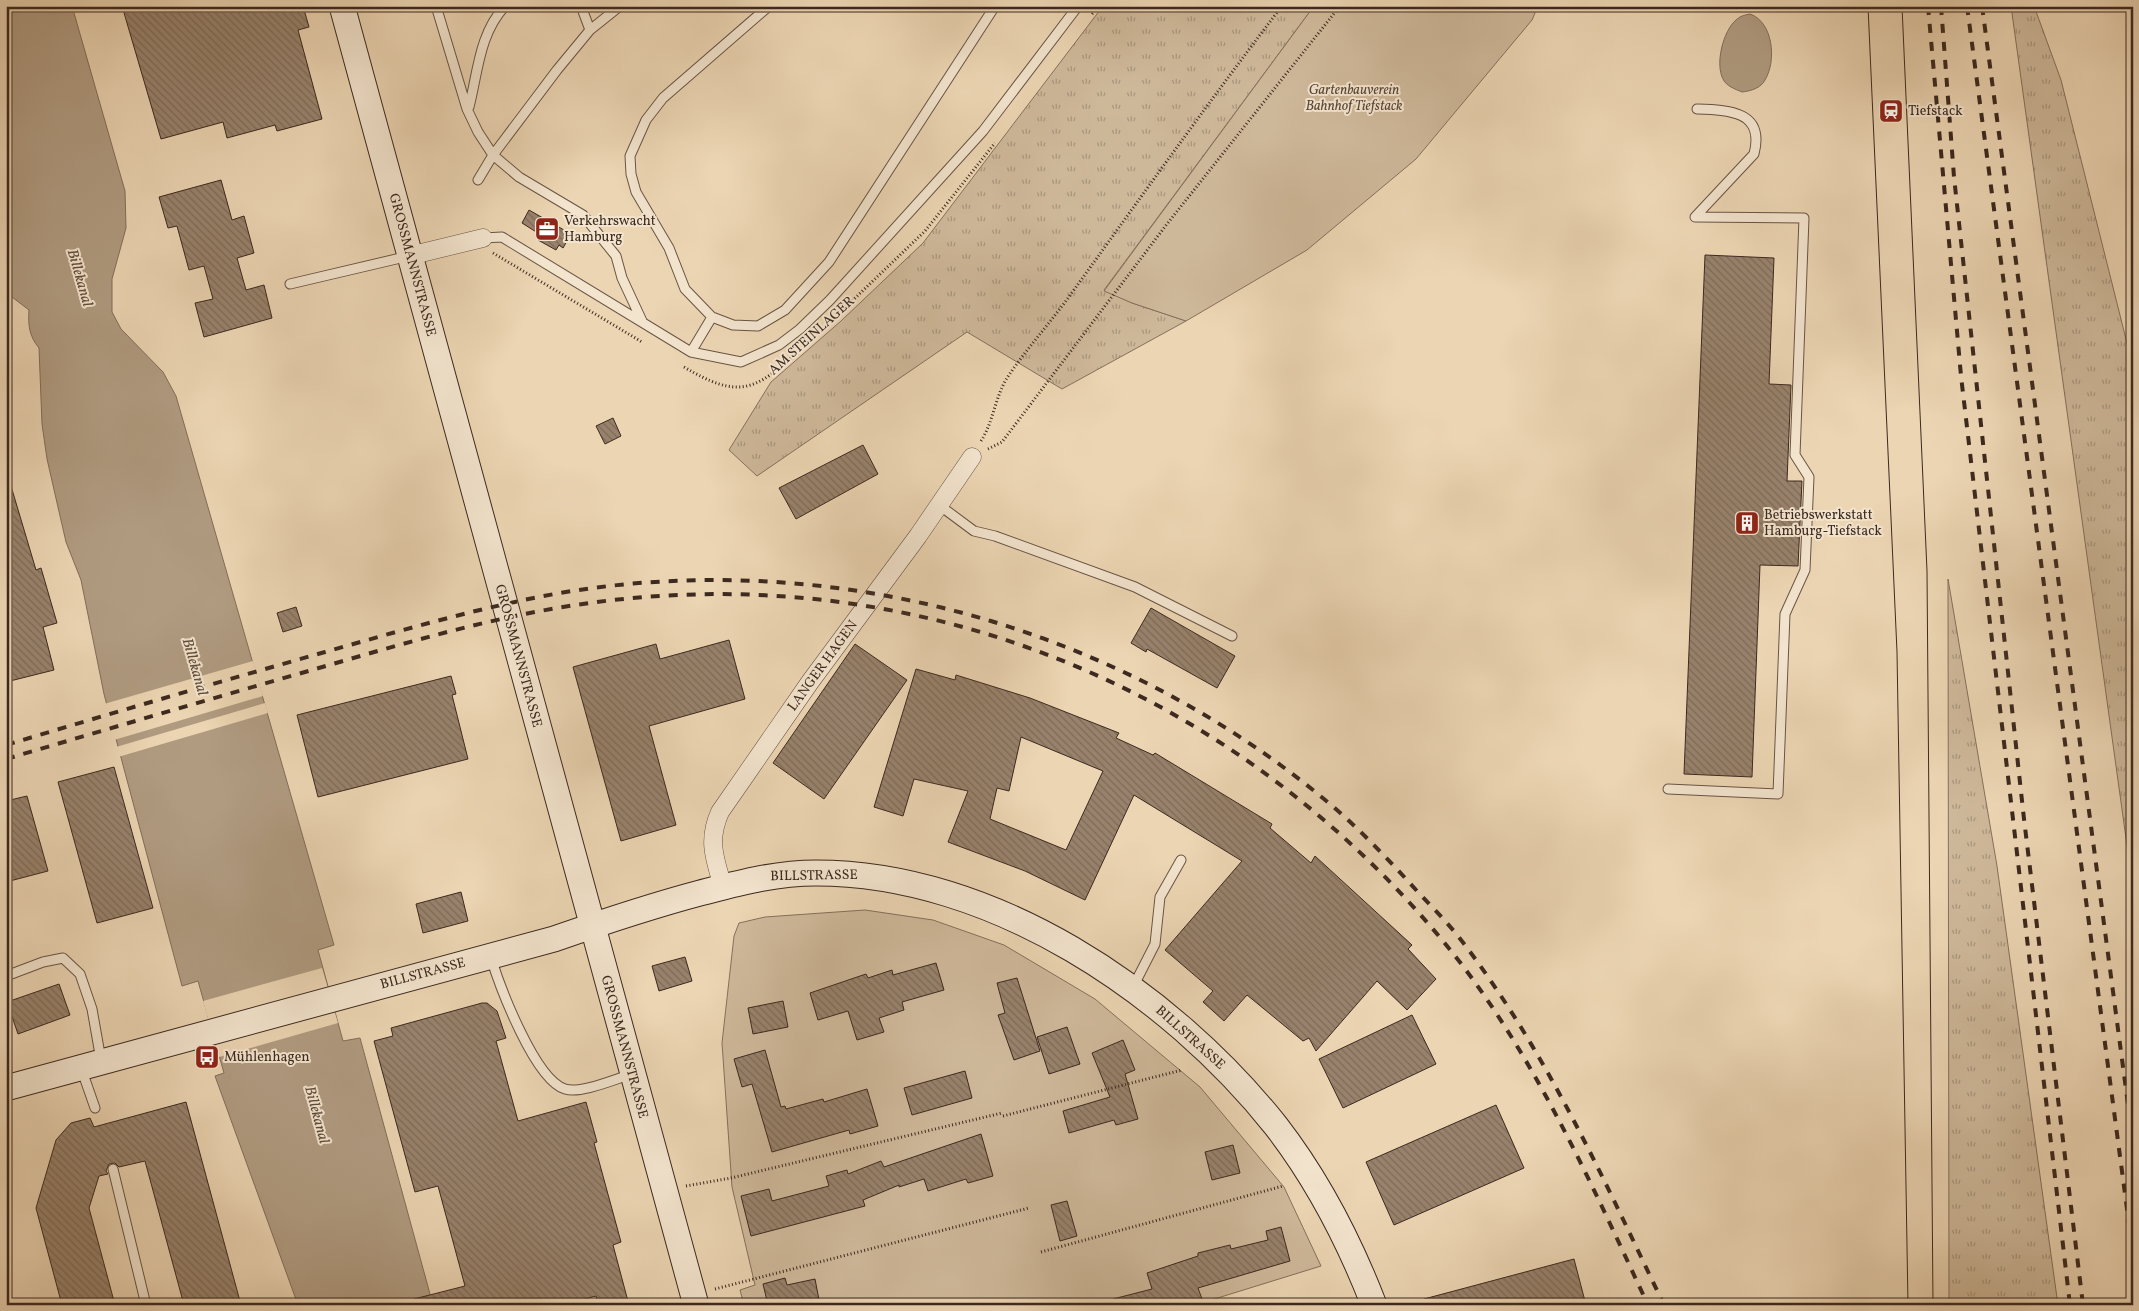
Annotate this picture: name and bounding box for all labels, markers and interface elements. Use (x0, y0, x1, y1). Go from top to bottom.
park label: Gartenbauverein Bahnhof Tiefstack (1306, 81, 1403, 116)
station icon: Tiefstack (1878, 98, 1904, 124)
place label: Tiefstack (1908, 102, 1963, 121)
street label: GROSSMANNSTRASSE (384, 191, 440, 339)
place label: Verkehrswacht Hamburg (564, 212, 656, 247)
office icon: Verkehrswacht Hamburg (534, 216, 560, 242)
water label: Billekanal (61, 247, 97, 309)
street label: AM STEINLAGER (765, 292, 860, 380)
place label: Betriebswerkstatt Hamburg-Tiefstack (1764, 506, 1882, 541)
building icon: Betriebswerkstatt Hamburg-Tiefstack (1734, 510, 1760, 536)
street label: GROSSMANNSTRASSE (490, 582, 546, 730)
street label: LANGER HAGEN (783, 617, 863, 715)
water label: Billekanal (176, 636, 212, 698)
street label: BILLSTRASSE (770, 866, 858, 886)
street label: BILLSTRASSE (378, 953, 468, 995)
street label: GROSSMANNSTRASSE (596, 973, 652, 1121)
street label: BILLSTRASSE (1151, 1002, 1229, 1074)
bus stop icon: Mühlenhagen (194, 1044, 220, 1070)
place label: Mühlenhagen (224, 1048, 310, 1067)
water label: Billekanal (298, 1084, 334, 1146)

